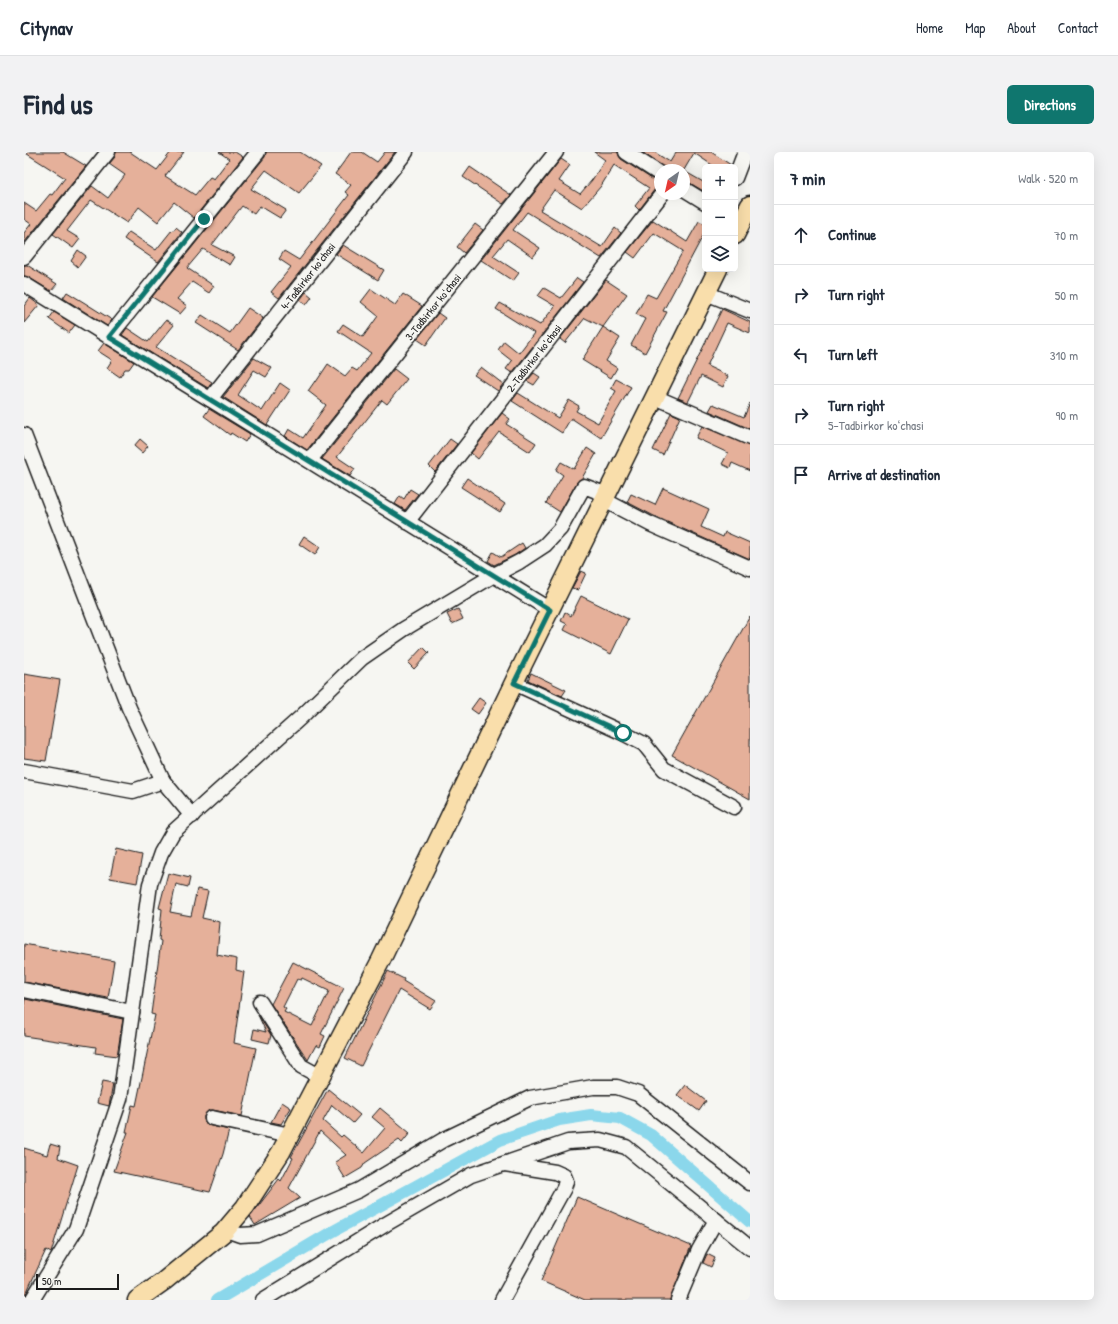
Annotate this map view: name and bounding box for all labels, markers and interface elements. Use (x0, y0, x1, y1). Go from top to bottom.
text: Citynav (20, 15, 73, 41)
text: Home (916, 18, 943, 37)
text: Map (965, 18, 985, 37)
text: About (1007, 18, 1036, 37)
text: Contact (1058, 18, 1098, 37)
text: Find us (24, 85, 93, 123)
button: Directions (1007, 85, 1094, 124)
north arrow (654, 164, 690, 200)
map controls (702, 164, 738, 272)
button: + (702, 164, 738, 200)
text: 7 min (790, 167, 825, 190)
text: Walk · 520 m (1018, 169, 1078, 187)
button: − (702, 200, 738, 236)
route end (195, 210, 213, 228)
icon: ahead (790, 224, 812, 246)
text: Continue (828, 224, 876, 245)
text: 70 m (1054, 226, 1078, 244)
button: layers (702, 236, 738, 272)
street label: 4-Tadbirkor koʻchasi (278, 240, 338, 312)
street label: 3-Tadbirkor koʻchasi (402, 271, 464, 343)
icon: right (790, 284, 812, 306)
text: Turn right (828, 284, 884, 305)
text: 50 m (1055, 286, 1078, 304)
street label: 2-Tadbirkor koʻchasi (503, 322, 565, 394)
icon: left (790, 344, 812, 366)
text: Turn left (828, 344, 878, 365)
text: 310 m (1050, 346, 1078, 364)
text: Turn right (828, 395, 884, 416)
icon: right (790, 404, 812, 426)
text: 90 m (1056, 406, 1078, 424)
text: 5-Tadbirkor koʻchasi (828, 416, 924, 434)
icon: arrive (790, 464, 812, 486)
text: Arrive at destination (828, 464, 940, 485)
route start (614, 724, 632, 742)
scale bar (36, 1272, 119, 1291)
text: 50 m (42, 1274, 62, 1288)

